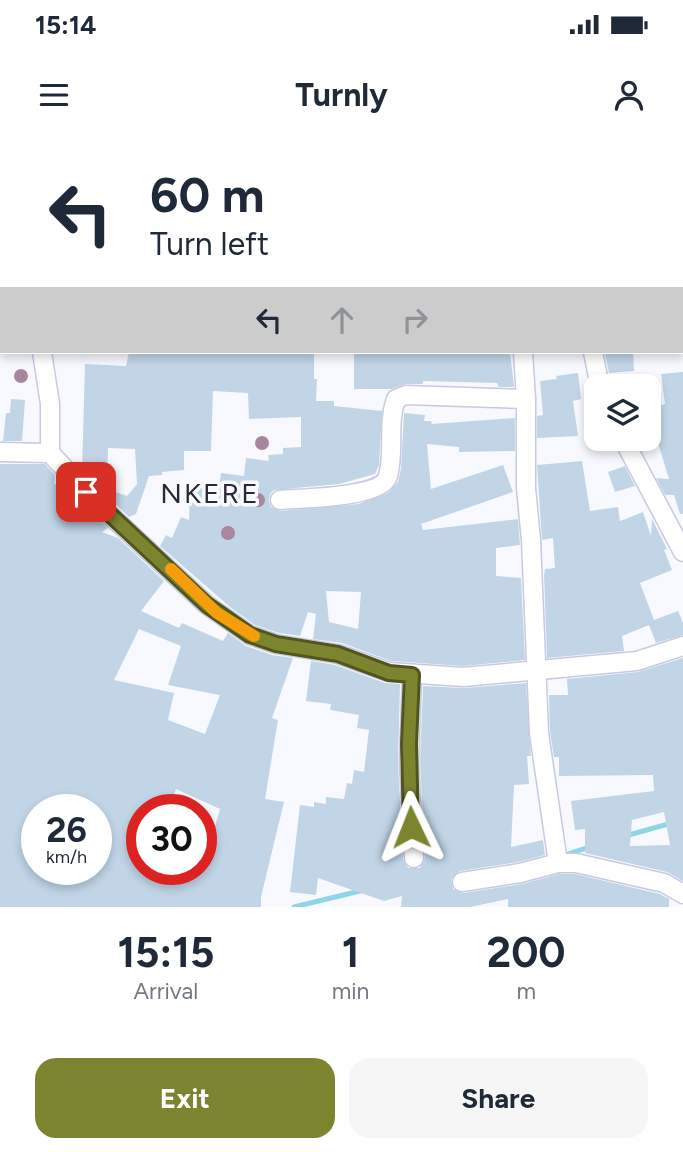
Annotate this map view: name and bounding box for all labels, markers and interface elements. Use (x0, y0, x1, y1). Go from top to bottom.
text: 15:14 (35, 9, 96, 41)
icon: menu (35, 76, 73, 114)
text: Turnly (295, 76, 388, 114)
icon: person (610, 76, 648, 114)
text: 60 m (150, 165, 265, 224)
icon: left (35, 168, 126, 259)
text: Turn left (150, 225, 269, 263)
icon: left (250, 301, 288, 339)
icon: ahead (323, 301, 361, 339)
icon: right (396, 301, 434, 339)
map controls (584, 374, 661, 451)
button: layers (584, 374, 661, 451)
pin (56, 462, 116, 522)
icon: arrive (67, 473, 105, 511)
district label: NKERE (160, 476, 260, 510)
position arrow (374, 790, 448, 864)
speed limit sign: 30 (126, 794, 217, 885)
text: 26 (46, 809, 87, 851)
text: km/h (46, 846, 87, 868)
text: 15:15 (117, 927, 214, 978)
text: 1 (342, 927, 359, 978)
text: 200 (487, 927, 566, 978)
text: Arrival (133, 977, 198, 1005)
text: min (332, 977, 369, 1005)
text: m (516, 977, 536, 1005)
button: Exit (35, 1058, 335, 1138)
button: Share (349, 1058, 648, 1138)

